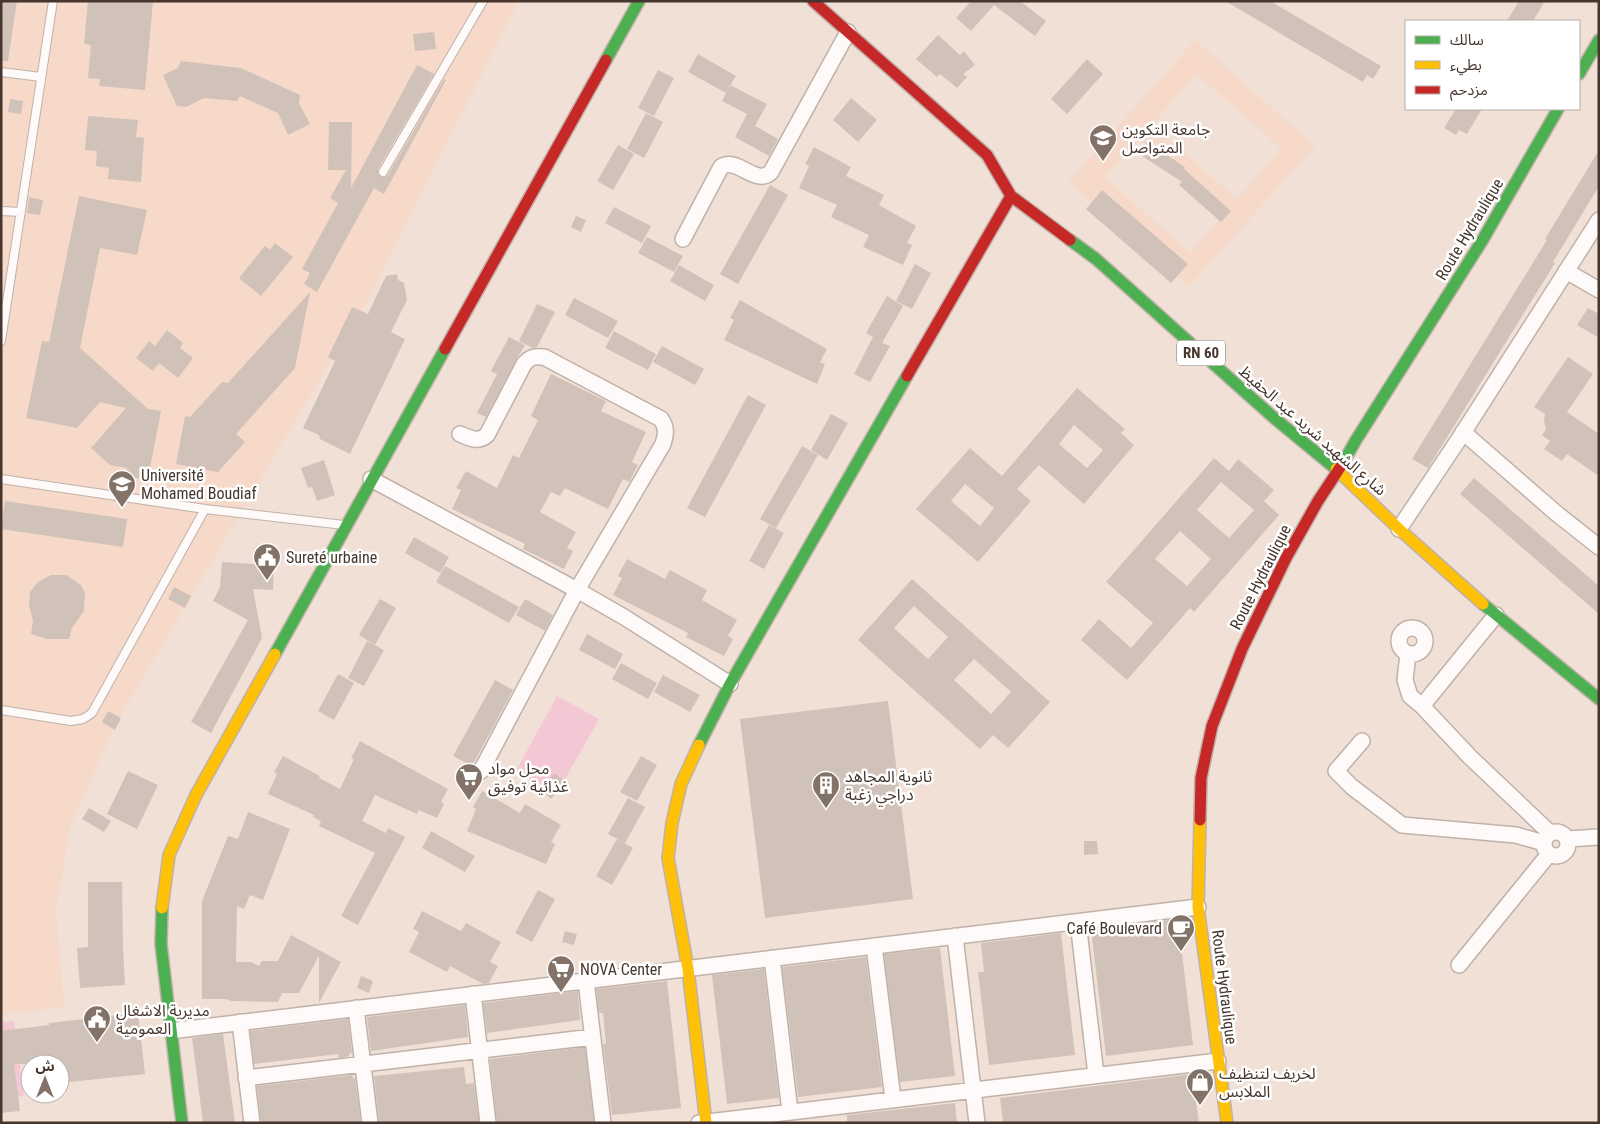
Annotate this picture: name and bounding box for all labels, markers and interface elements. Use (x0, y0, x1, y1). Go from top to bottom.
legend (1405, 20, 1580, 110)
text: سالك (1450, 31, 1484, 49)
text: بطيء (1450, 56, 1482, 76)
text: مزدحم (1450, 81, 1488, 101)
place label: جامعة التكوين المتواصل (1122, 120, 1210, 157)
school or university icon: جامعة التكوين المتواصل (1088, 123, 1118, 162)
street label: Route Hydraulique (1432, 175, 1507, 283)
road number: RN 60 (1177, 340, 1225, 366)
street label: شارع الشهيد شريد عبد الحفيظ (1233, 361, 1390, 502)
place label: Université Mohamed Boudiaf (141, 466, 257, 503)
school or university icon: Université Mohamed Boudiaf (107, 469, 137, 508)
street label: Route Hydraulique (1226, 522, 1295, 633)
public building icon: Sureté urbaine (252, 542, 282, 581)
place label: Sureté urbaine (286, 548, 377, 567)
place label: محل مواد غذائية توفيق (488, 759, 568, 797)
supermarket icon: محل مواد غذائية توفيق (454, 762, 484, 801)
place label: ثانوية المجاهد دراجي زغبة (845, 767, 933, 807)
building icon: ثانوية المجاهد دراجي زغبة (811, 770, 841, 809)
cafe icon: Café Boulevard (1166, 913, 1196, 952)
place label: Café Boulevard (1067, 919, 1162, 938)
street label: Route Hydraulique (1208, 929, 1241, 1045)
supermarket icon: NOVA Center (546, 954, 576, 993)
place label: NOVA Center (580, 960, 662, 979)
place label: مديرية الاشغال العمومية (116, 1001, 210, 1038)
public building icon: مديرية الاشغال العمومية (82, 1004, 112, 1043)
north arrow (20, 1054, 70, 1104)
text: ش (35, 1058, 55, 1074)
place label: لخريف لتنظيف الملابس (1219, 1064, 1316, 1101)
shop icon: لخريف لتنظيف الملابس (1185, 1067, 1215, 1106)

